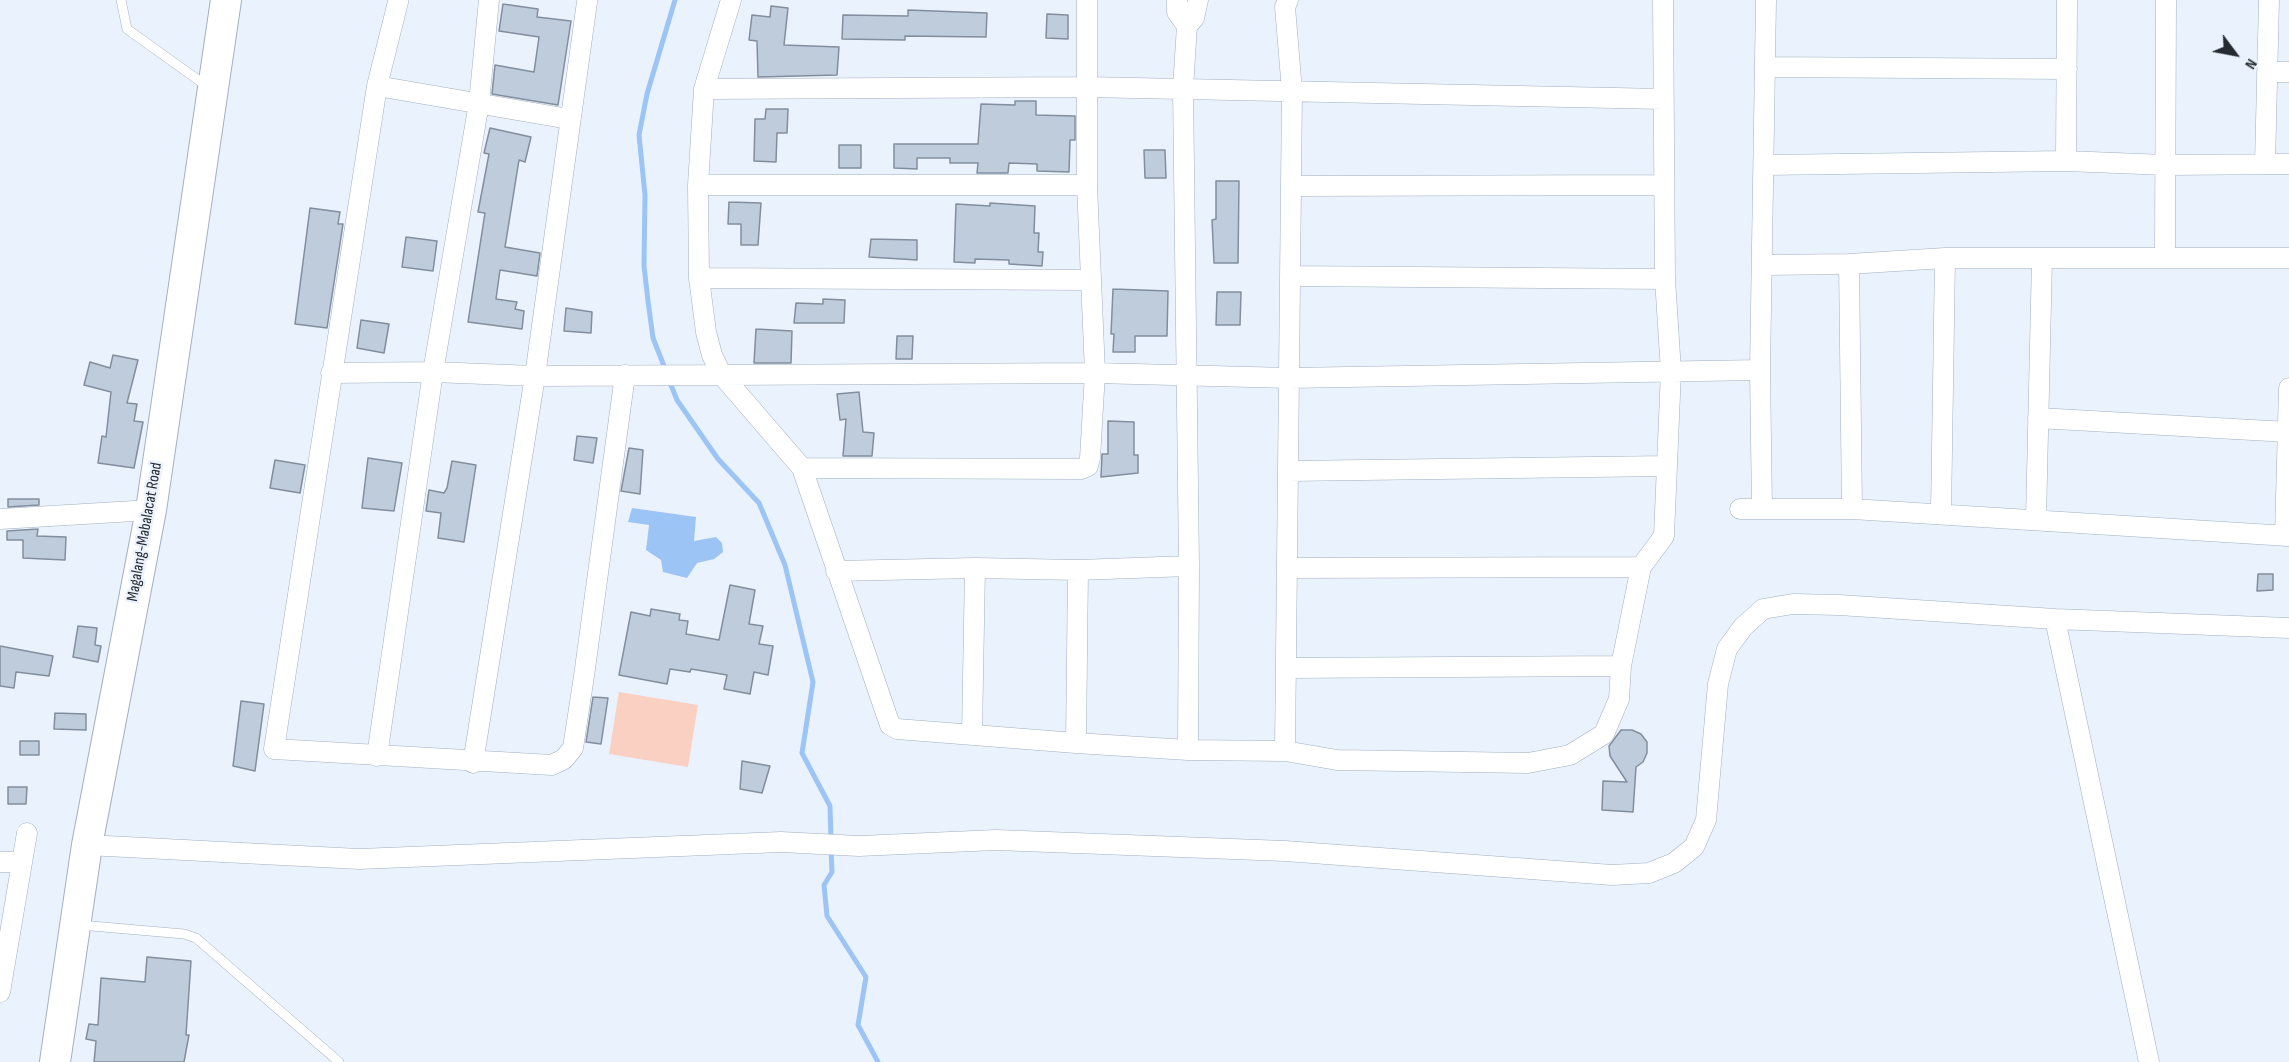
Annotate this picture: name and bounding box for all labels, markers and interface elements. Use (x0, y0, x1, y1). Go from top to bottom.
north arrow (2205, 24, 2265, 84)
text: N (2240, 55, 2261, 72)
street label: Magalang-Mabalacat Road (123, 461, 167, 603)

